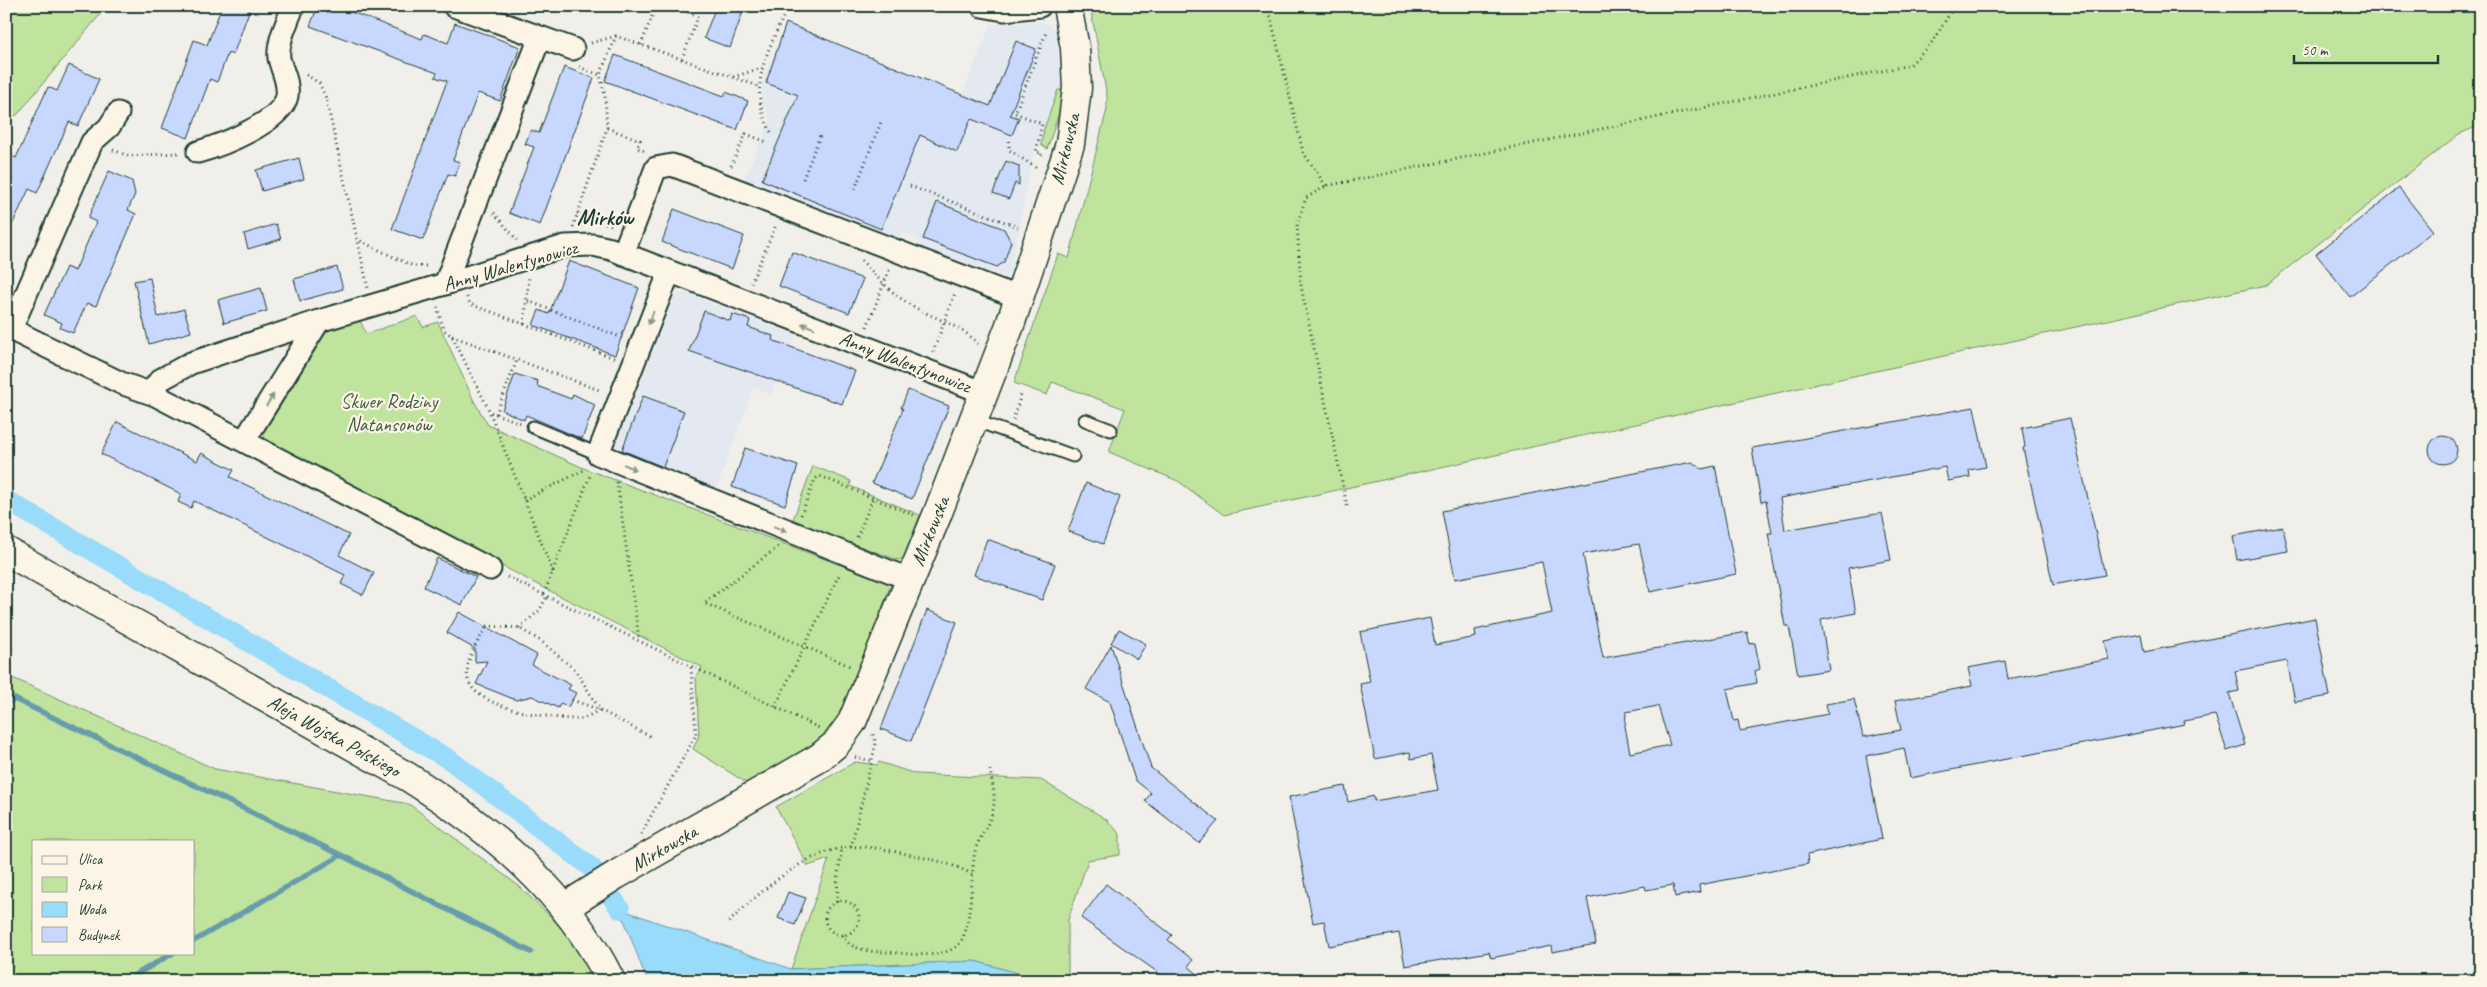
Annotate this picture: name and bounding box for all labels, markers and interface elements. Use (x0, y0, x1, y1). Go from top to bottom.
scale bar (2294, 32, 2438, 64)
text: 50 m (2302, 41, 2329, 60)
street label: Mirkowska (1044, 109, 1086, 187)
district label: Mirków (577, 204, 636, 232)
street label: Anny Walentynowicz (440, 234, 582, 297)
one-way arrow (647, 311, 655, 326)
one-way arrow (801, 321, 815, 329)
street label: Anny Walentynowicz (836, 326, 976, 399)
park label: Skwer Rodziny Natansonów (341, 389, 440, 437)
one-way arrow (265, 393, 274, 406)
one-way arrow (623, 463, 637, 471)
street label: Mirkowska (905, 491, 956, 569)
one-way arrow (773, 525, 788, 533)
street label: Aleja Wojska Polskiego (263, 689, 406, 784)
street label: Mirkowska (626, 818, 703, 877)
legend (32, 840, 195, 954)
text: Ulica (78, 850, 103, 869)
text: Park (78, 876, 103, 895)
text: Woda (78, 900, 107, 919)
text: Budynek (78, 926, 121, 945)

